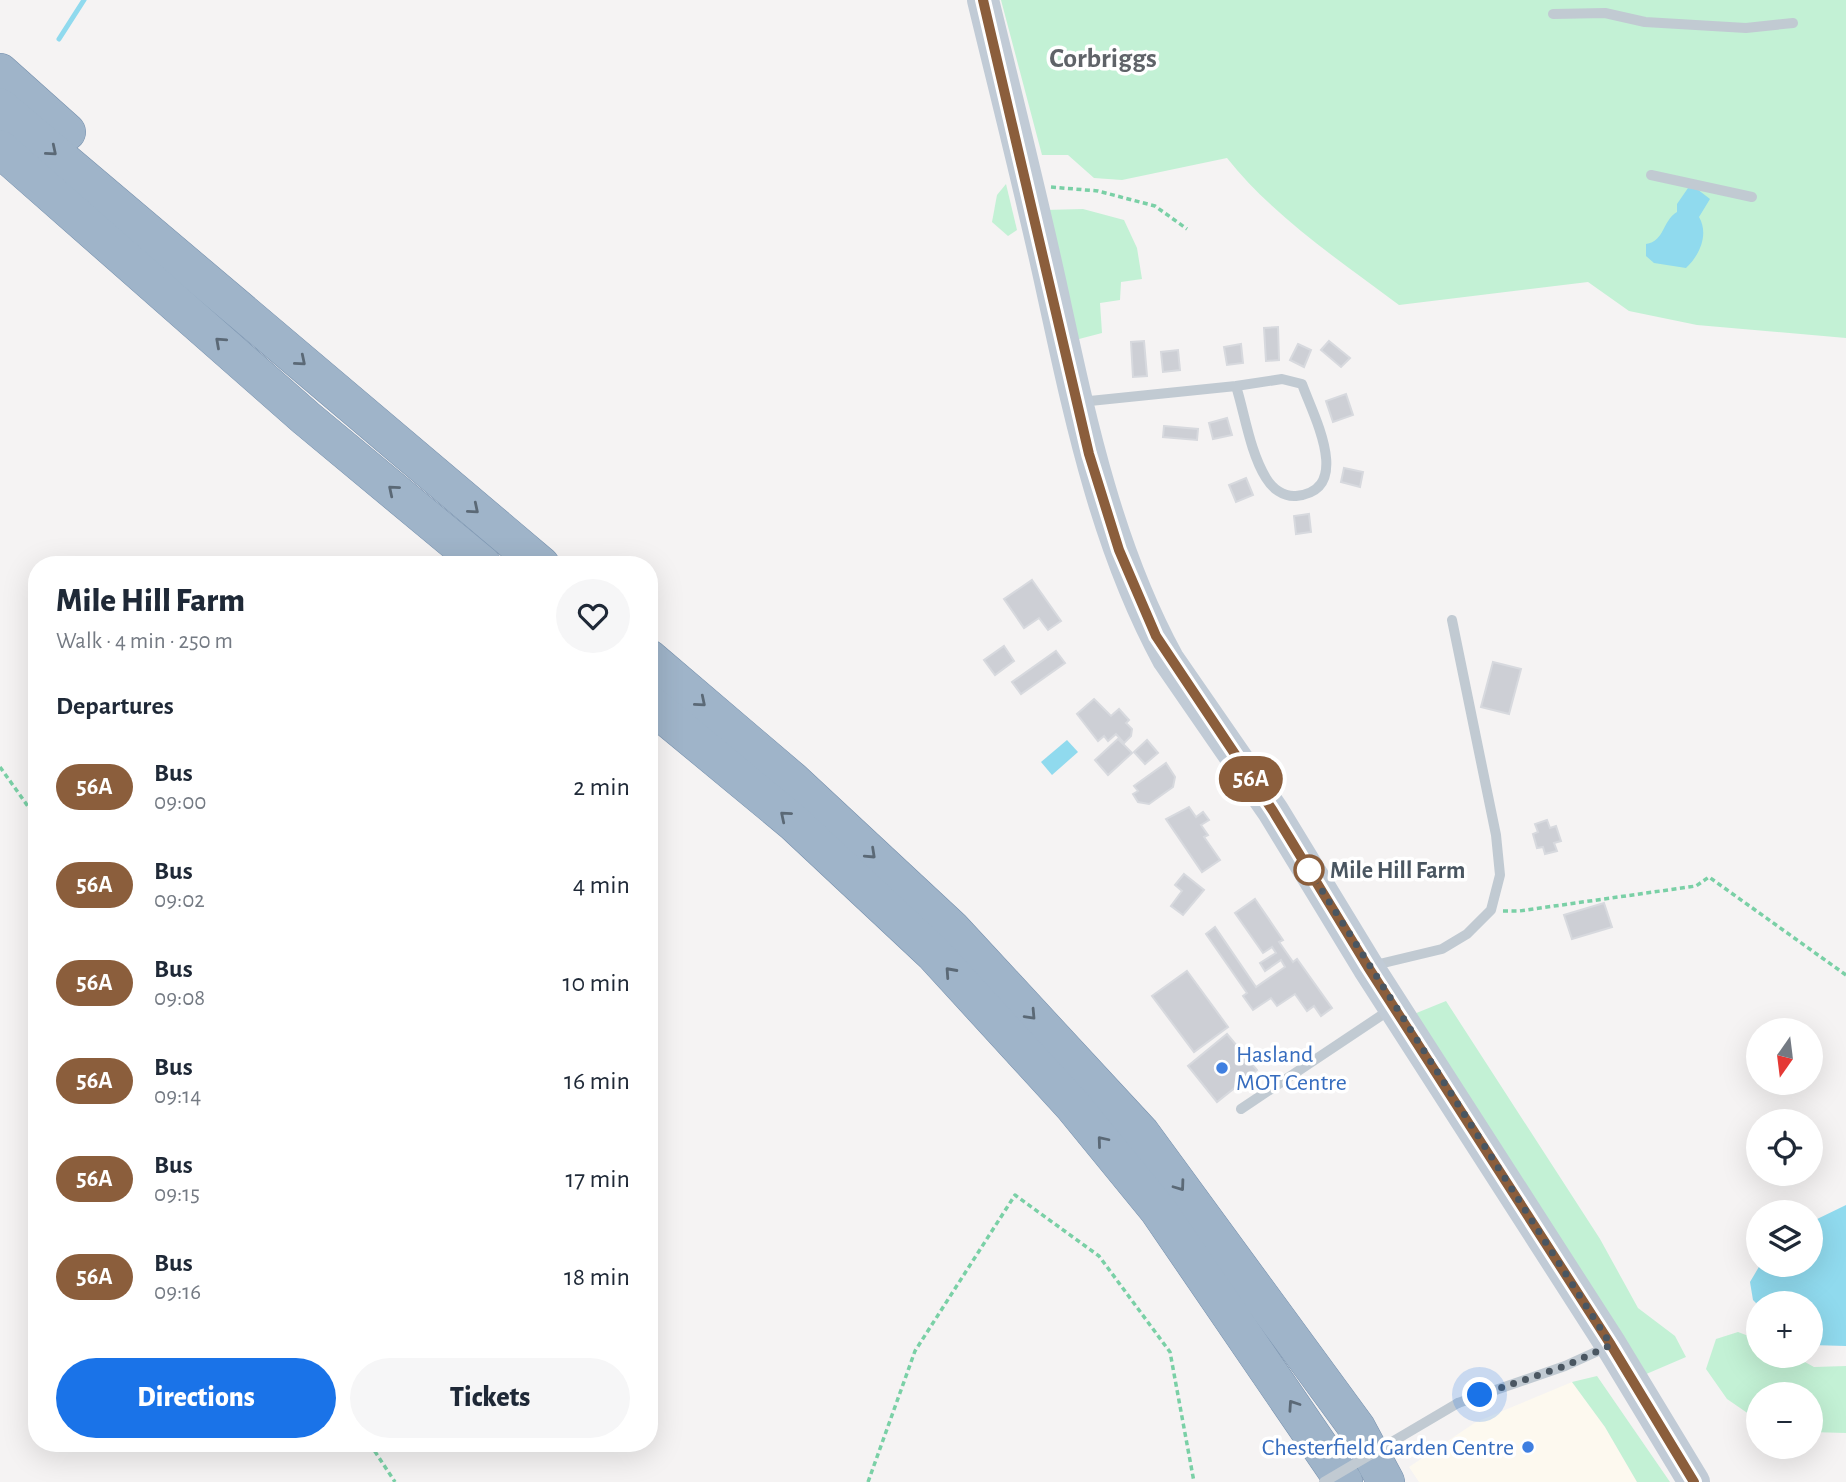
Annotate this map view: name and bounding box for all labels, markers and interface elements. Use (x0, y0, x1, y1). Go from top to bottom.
district label: Corbriggs (1049, 45, 1157, 73)
one-way arrow (44, 143, 57, 155)
one-way arrow (216, 338, 229, 350)
one-way arrow (292, 353, 305, 365)
one-way arrow (388, 486, 401, 499)
one-way arrow (466, 500, 479, 513)
button: heart (556, 579, 630, 653)
text: Mile Hill Farm (56, 585, 245, 618)
text: Walk · 4 min · 250 m (56, 630, 233, 653)
text: Departures (56, 693, 174, 719)
one-way arrow (693, 694, 706, 706)
line badge: 56A (1211, 756, 1291, 802)
text: Bus (154, 760, 193, 786)
text: 56A (1233, 767, 1269, 791)
text: 2 min (573, 774, 630, 800)
text: 56A (76, 775, 113, 799)
text: 09:00 (154, 791, 207, 814)
one-way arrow (780, 812, 793, 824)
one-way arrow (863, 845, 876, 858)
marker: Mile Hill Farm (1294, 855, 1324, 885)
text: Bus (154, 858, 193, 884)
place label: Mile Hill Farm (1330, 859, 1465, 883)
text: 4 min (573, 872, 630, 898)
text: 56A (76, 873, 113, 897)
text: 09:02 (154, 889, 205, 912)
text: Bus (154, 956, 193, 982)
one-way arrow (946, 967, 959, 980)
text: 10 min (563, 970, 630, 996)
text: 56A (76, 971, 113, 995)
text: 09:08 (154, 987, 205, 1010)
one-way arrow (1023, 1007, 1036, 1020)
north arrow (1746, 1018, 1824, 1096)
map controls (1746, 1018, 1823, 1459)
place label: Hasland MOT Centre (1236, 1043, 1347, 1095)
text: Bus (154, 1054, 193, 1080)
marker: Hasland MOT Centre (1214, 1060, 1230, 1076)
text: 16 min (564, 1068, 630, 1094)
text: 56A (76, 1069, 113, 1093)
text: 09:14 (154, 1085, 201, 1108)
button: locate (1746, 1109, 1823, 1186)
one-way arrow (1098, 1137, 1110, 1150)
text: Bus (154, 1152, 193, 1178)
text: 17 min (565, 1166, 630, 1192)
text: 56A (76, 1167, 113, 1191)
one-way arrow (1172, 1179, 1184, 1191)
text: 09:15 (154, 1183, 200, 1206)
button: layers (1746, 1200, 1823, 1277)
text: Bus (154, 1250, 193, 1276)
text: 18 min (564, 1264, 630, 1290)
text: 56A (76, 1265, 113, 1289)
text: 09:16 (154, 1281, 201, 1304)
button: + (1746, 1291, 1823, 1368)
button: Directions (56, 1358, 336, 1438)
button: Tickets (350, 1358, 630, 1438)
your location (1462, 1377, 1497, 1412)
button: − (1746, 1382, 1823, 1459)
one-way arrow (1289, 1400, 1301, 1413)
place label: Chesterfield Garden Centre (1262, 1436, 1514, 1460)
marker: Chesterfield Garden Centre (1520, 1439, 1536, 1455)

